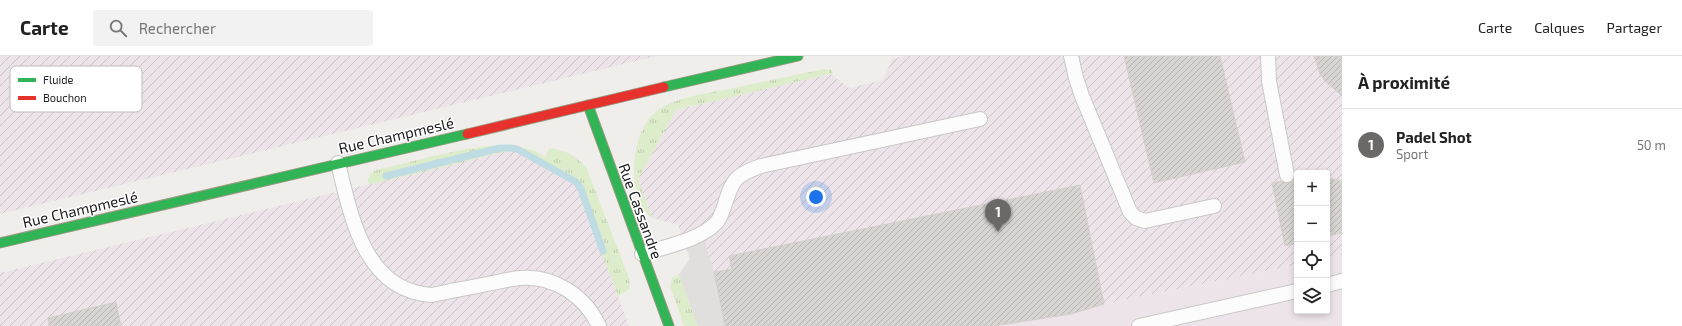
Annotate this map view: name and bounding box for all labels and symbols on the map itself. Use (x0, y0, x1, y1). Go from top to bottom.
legend (10, 66, 142, 112)
text: Fluide (43, 73, 73, 86)
text: Bouchon (43, 91, 87, 104)
street label: Rue Champmeslé (337, 113, 455, 157)
street label: Rue Cassandre (615, 161, 667, 261)
street label: Rue Champmeslé (21, 187, 139, 231)
your location (806, 187, 826, 207)
pin: 1 (985, 199, 1011, 232)

